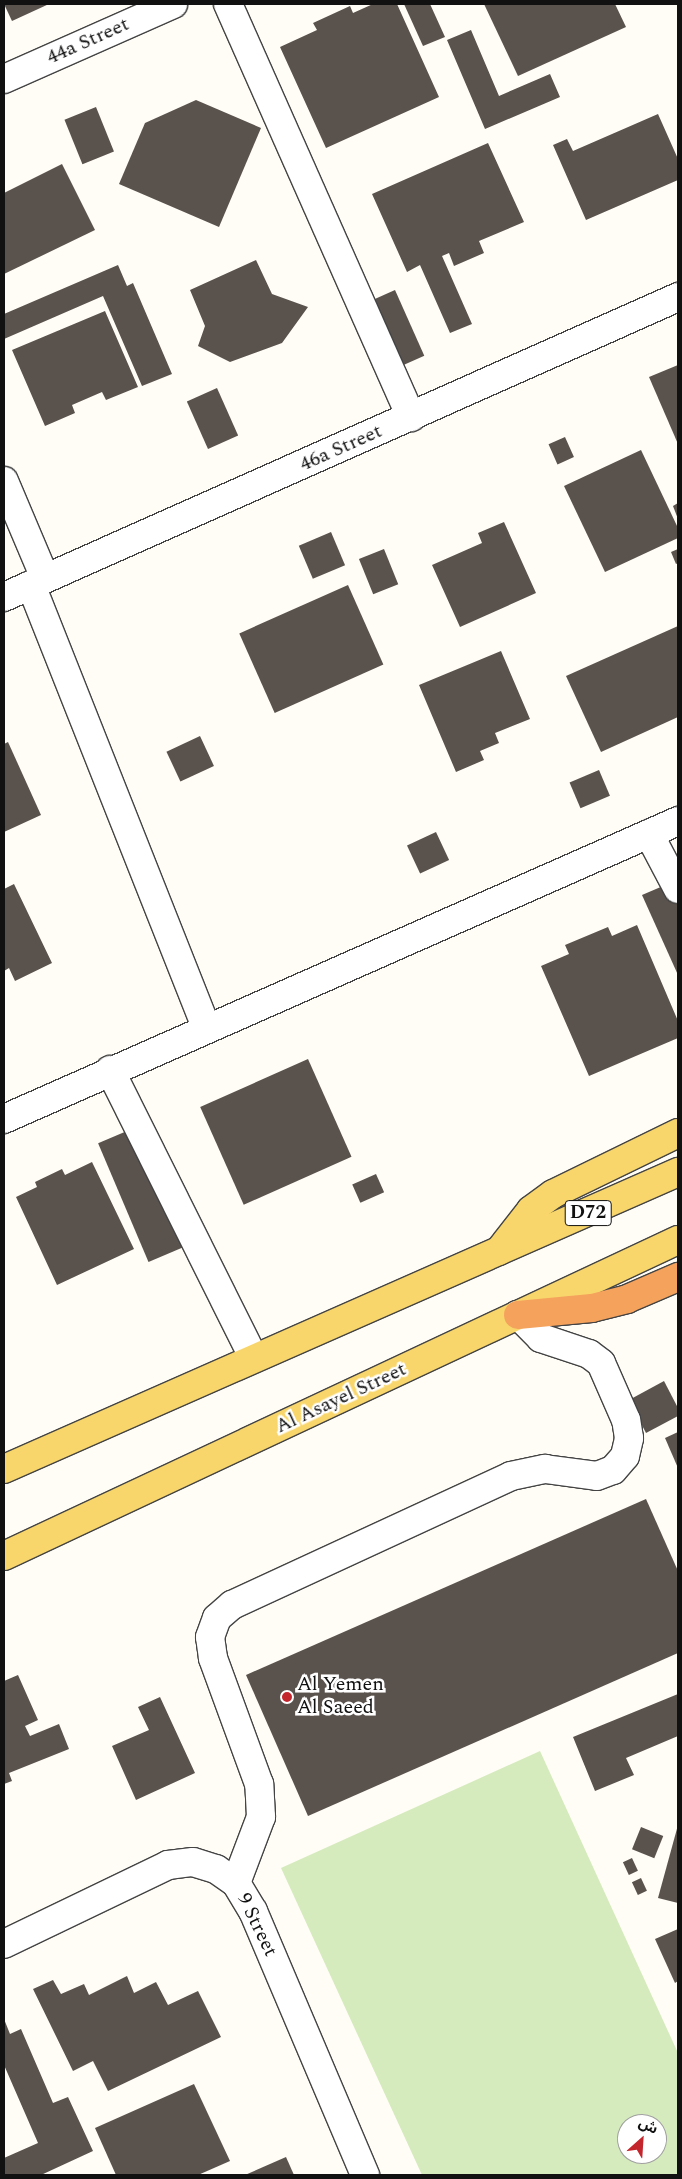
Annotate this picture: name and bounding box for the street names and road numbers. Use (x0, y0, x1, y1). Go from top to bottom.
street label: 44a Street (43, 12, 133, 70)
street label: 46a Street (296, 419, 386, 477)
road number: D72 (564, 1196, 612, 1230)
street label: Al Asayel Street (272, 1357, 410, 1439)
street label: 9 Street (231, 1889, 283, 1961)

